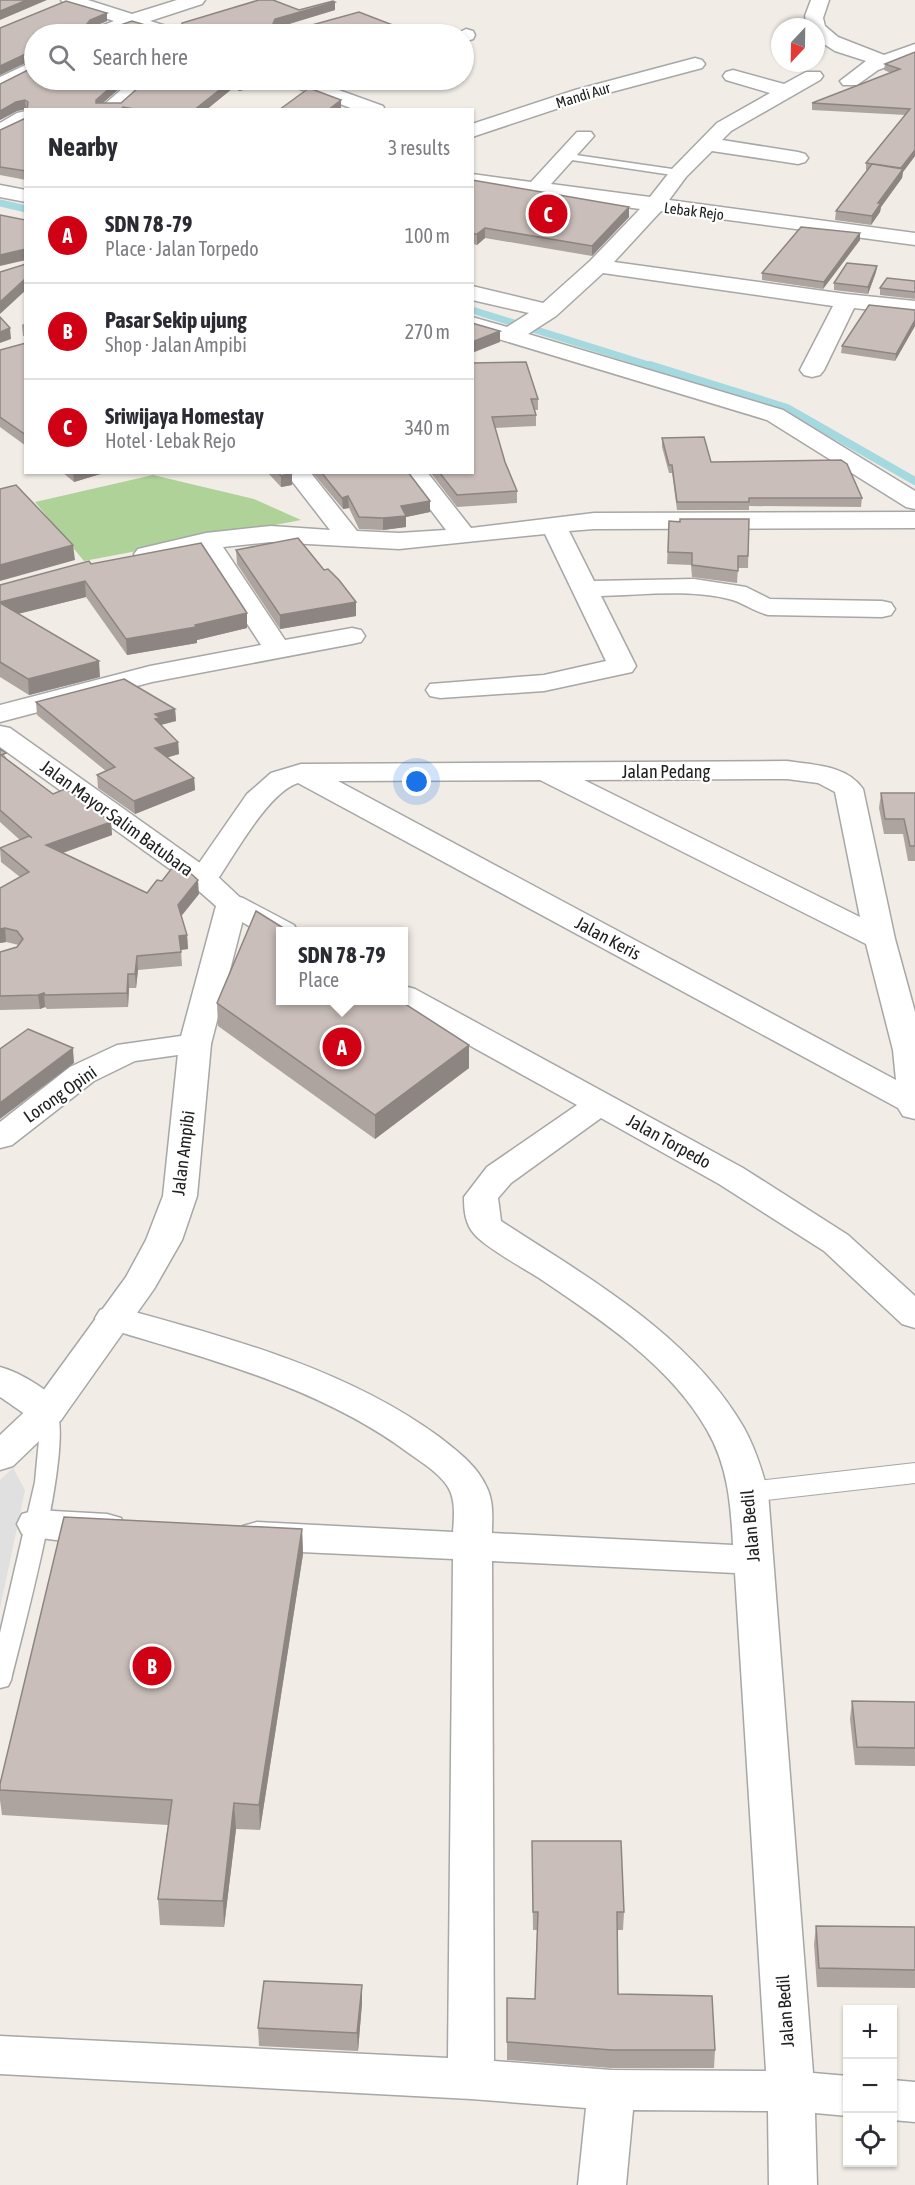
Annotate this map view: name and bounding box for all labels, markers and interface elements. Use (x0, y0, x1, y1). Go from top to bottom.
north arrow (771, 18, 825, 72)
search box (24, 24, 474, 90)
icon: search (45, 41, 78, 74)
text: Search here (93, 44, 188, 70)
street label: Mandi Aur (554, 79, 613, 111)
text: Nearby (48, 132, 118, 162)
text: 3 results (388, 136, 450, 159)
pin: C (528, 192, 568, 236)
street label: Lebak Rejo (663, 199, 725, 223)
text: SDN 78 -79 (105, 211, 192, 237)
text: A (63, 224, 72, 247)
text: 100 m (405, 224, 450, 247)
text: Place · Jalan Torpedo (105, 237, 259, 260)
text: Pasar Sekip ujung (105, 307, 247, 333)
text: B (63, 320, 72, 343)
text: 270 m (405, 320, 450, 343)
text: Shop · Jalan Ampibi (105, 333, 247, 356)
text: Sriwijaya Homestay (105, 403, 264, 429)
text: C (63, 416, 72, 439)
text: 340 m (405, 416, 450, 439)
text: Hotel · Lebak Rejo (105, 429, 236, 452)
street label: Jalan Mayor Salim Batubara (37, 756, 197, 880)
street label: Jalan Pedang (622, 761, 711, 782)
your location (402, 767, 431, 796)
street label: Jalan Keris (572, 912, 644, 964)
popup (276, 927, 408, 1005)
text: SDN 78 -79 (298, 942, 386, 968)
text: Place (298, 968, 339, 991)
pin: A (322, 1024, 362, 1070)
street label: Lorong Opini (19, 1061, 101, 1127)
street label: Jalan Ampibi (167, 1109, 199, 1197)
street label: Jalan Torpedo (623, 1109, 715, 1173)
street label: Jalan Bedil (736, 1489, 764, 1563)
pin: B (132, 1644, 172, 1688)
street label: Jalan Bedil (772, 1974, 798, 2048)
map controls (843, 2005, 897, 2167)
button: + (843, 2005, 897, 2059)
button: − (843, 2059, 897, 2113)
button: locate (843, 2113, 897, 2167)

